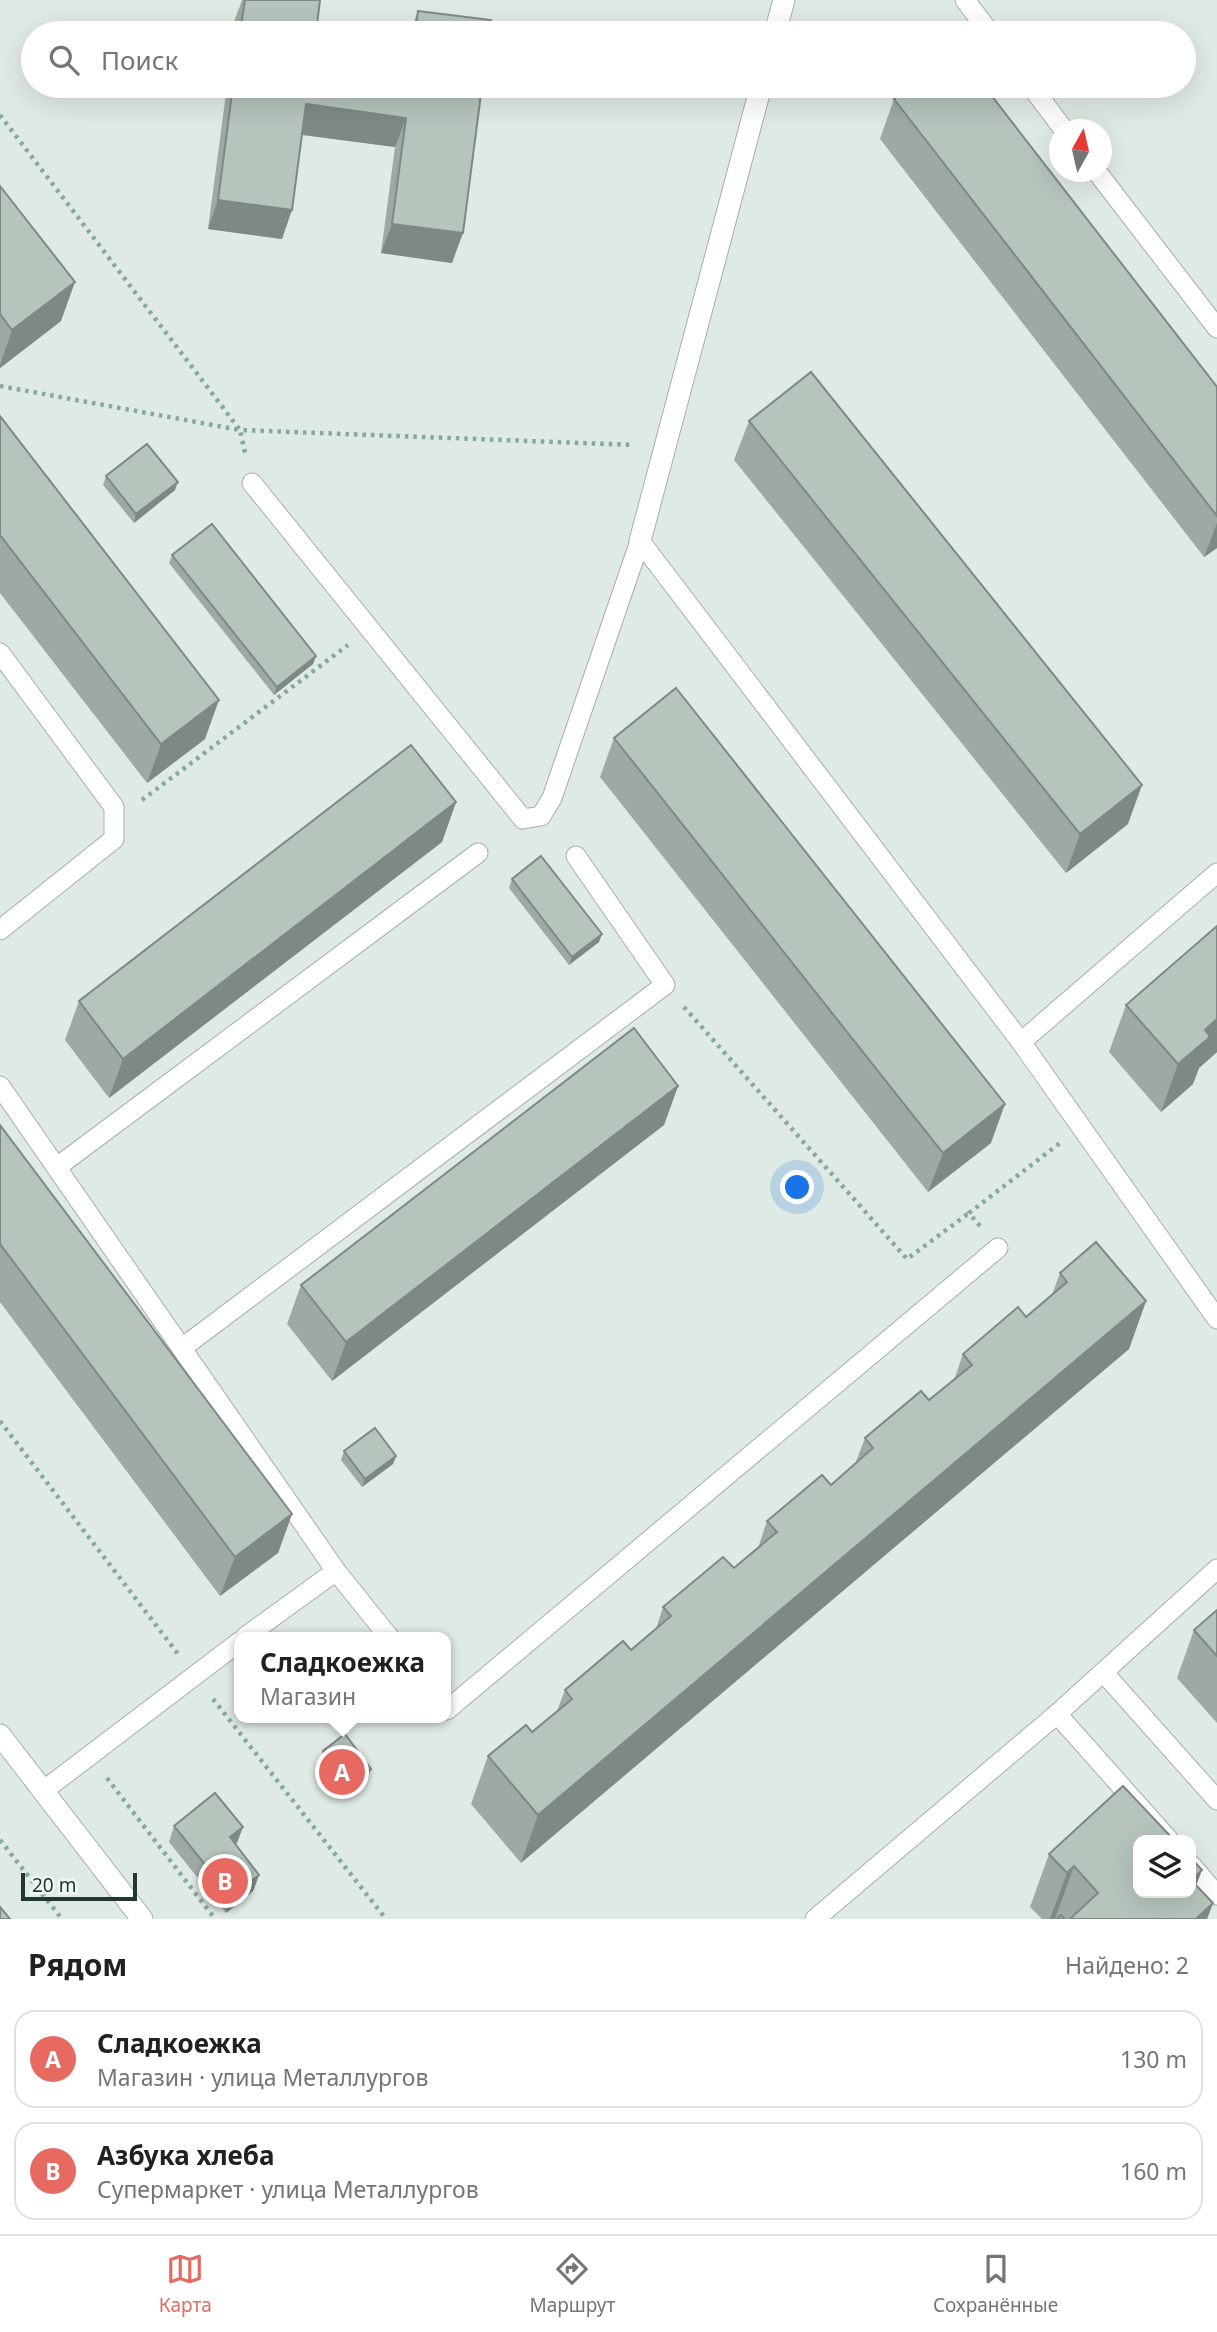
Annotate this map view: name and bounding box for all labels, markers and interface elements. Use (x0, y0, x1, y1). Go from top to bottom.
search box (21, 21, 1196, 98)
icon: search (45, 41, 83, 79)
text: Поиск (101, 42, 178, 78)
north arrow (1049, 119, 1112, 182)
your location (780, 1170, 814, 1204)
popup (234, 1632, 451, 1723)
text: Сладкоежка (260, 1644, 425, 1680)
text: Магазин (260, 1680, 356, 1712)
pin: A (319, 1746, 365, 1798)
map controls (1133, 1835, 1196, 1898)
button: layers (1133, 1835, 1196, 1898)
pin: B (202, 1855, 248, 1907)
scale bar (21, 1870, 136, 1902)
text: 20 m (32, 1872, 76, 1898)
text: Рядом (28, 1944, 127, 1985)
text: Найдено: 2 (1065, 1949, 1189, 1981)
text: Сладкоежка (97, 2025, 262, 2061)
text: A (45, 2043, 61, 2075)
text: 130 m (1120, 2043, 1187, 2075)
text: Магазин · улица Металлургов (97, 2061, 428, 2093)
text: Азбука хлеба (97, 2137, 275, 2173)
text: B (45, 2155, 61, 2187)
text: 160 m (1120, 2155, 1187, 2187)
text: Супермаркет · улица Металлургов (97, 2173, 479, 2205)
tab: Карта (159, 2250, 212, 2318)
tab: Маршрут (529, 2250, 615, 2318)
tab: Сохранённые (933, 2250, 1058, 2318)

